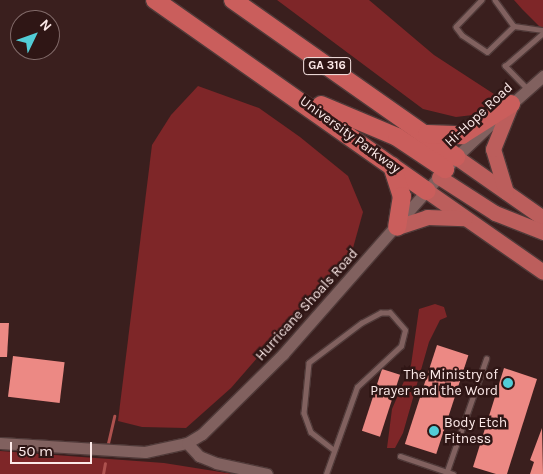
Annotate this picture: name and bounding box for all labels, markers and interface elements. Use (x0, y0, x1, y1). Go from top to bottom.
north arrow (10, 10, 60, 60)
text: N (36, 16, 55, 35)
road number: GA 316 (302, 56, 352, 76)
street label: Hi-Hope Road (442, 79, 516, 151)
street label: University Parkway (296, 93, 404, 177)
street label: Hurricane Shoals Road (252, 245, 362, 365)
place label: The Ministry of Prayer and the Word (370, 367, 498, 400)
marker: The Ministry of Prayer and the Word (502, 377, 514, 389)
place label: Body Etch Fitness (444, 415, 507, 448)
marker: Body Etch Fitness (428, 425, 440, 437)
scale bar (12, 432, 95, 464)
text: 50 m (18, 442, 53, 460)

